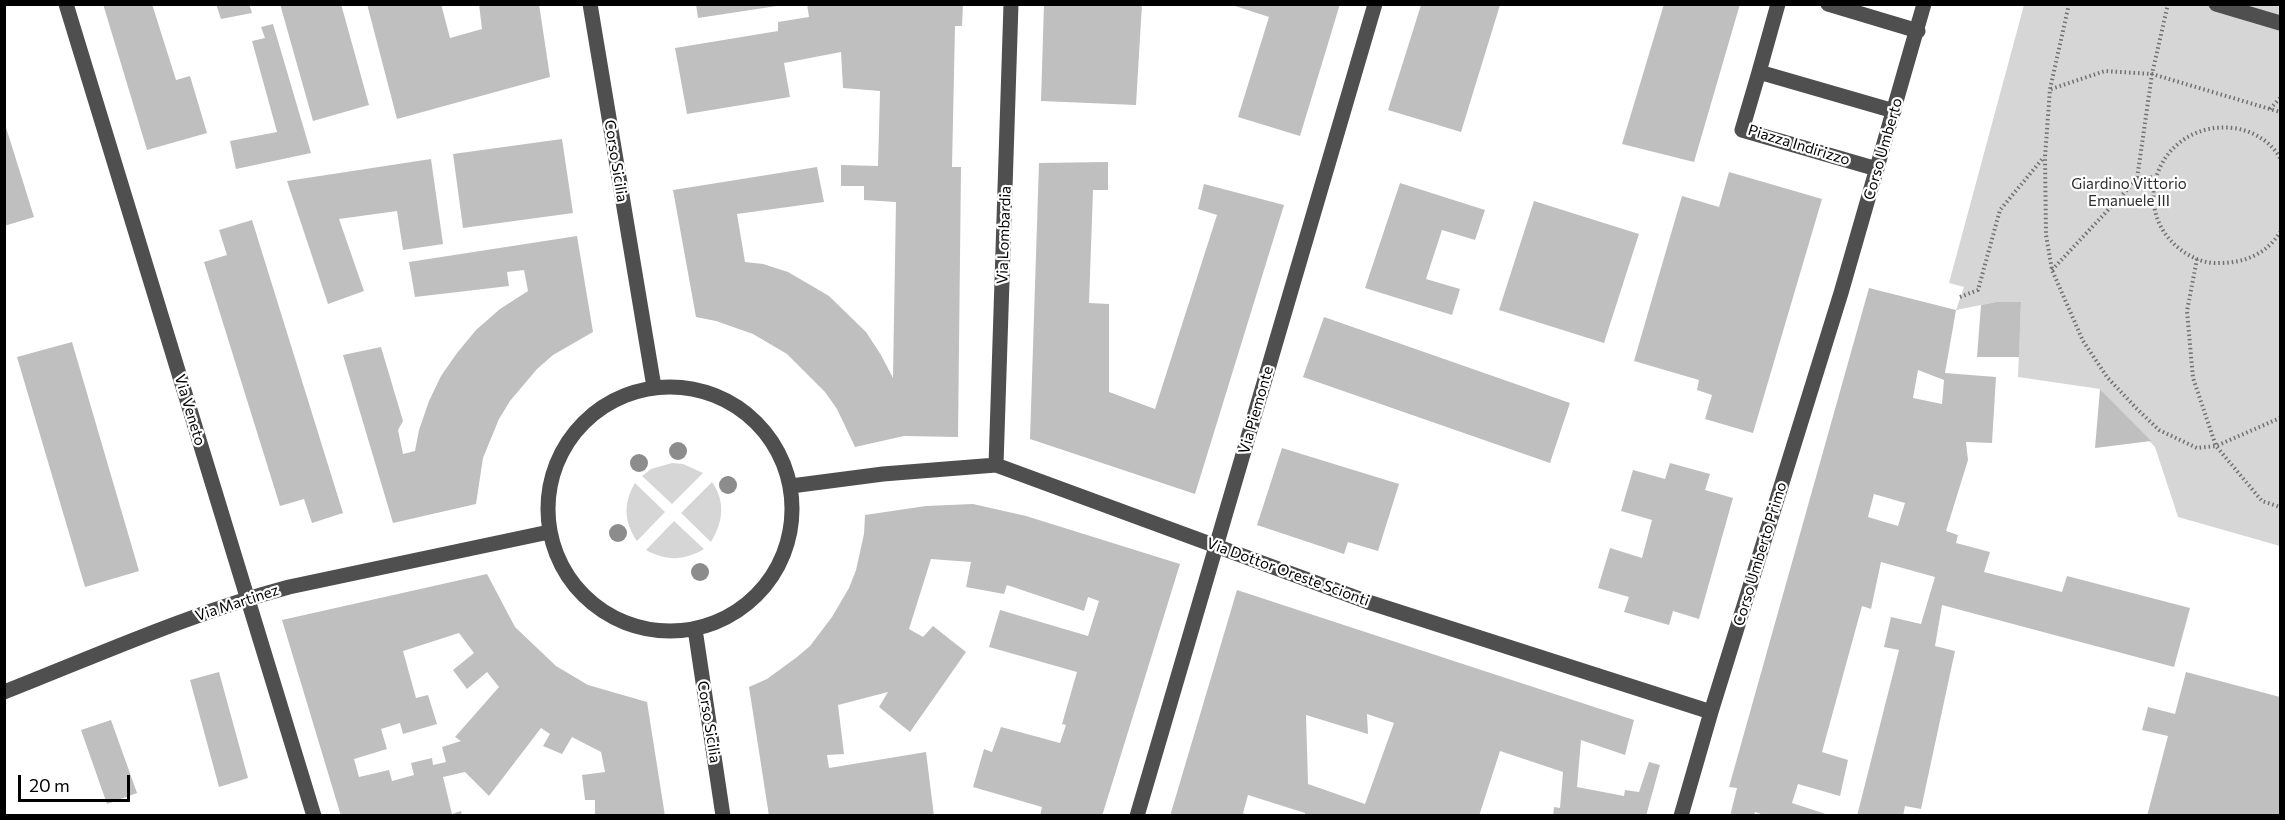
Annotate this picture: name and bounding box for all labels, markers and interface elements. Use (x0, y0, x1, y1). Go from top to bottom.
street label: Corso Umberto (1860, 96, 1906, 202)
street label: Corso Sicilia (601, 119, 631, 203)
street label: Piazza Indirizzo (1746, 121, 1852, 169)
park label: Giardino Vittorio Emanuele III (2071, 175, 2187, 210)
street label: Via Lombardia (993, 186, 1015, 284)
street label: Via Piemonte (1235, 364, 1277, 456)
street label: Via Veneto (171, 372, 209, 448)
street label: Corso Umberto Primo (1730, 480, 1790, 628)
street label: Via Dottor Oreste Scionti (1204, 534, 1372, 610)
street label: Via Martinez (193, 581, 281, 625)
street label: Corso Sicilia (694, 680, 724, 764)
scale bar (21, 763, 134, 801)
text: 20 m (29, 774, 70, 796)

